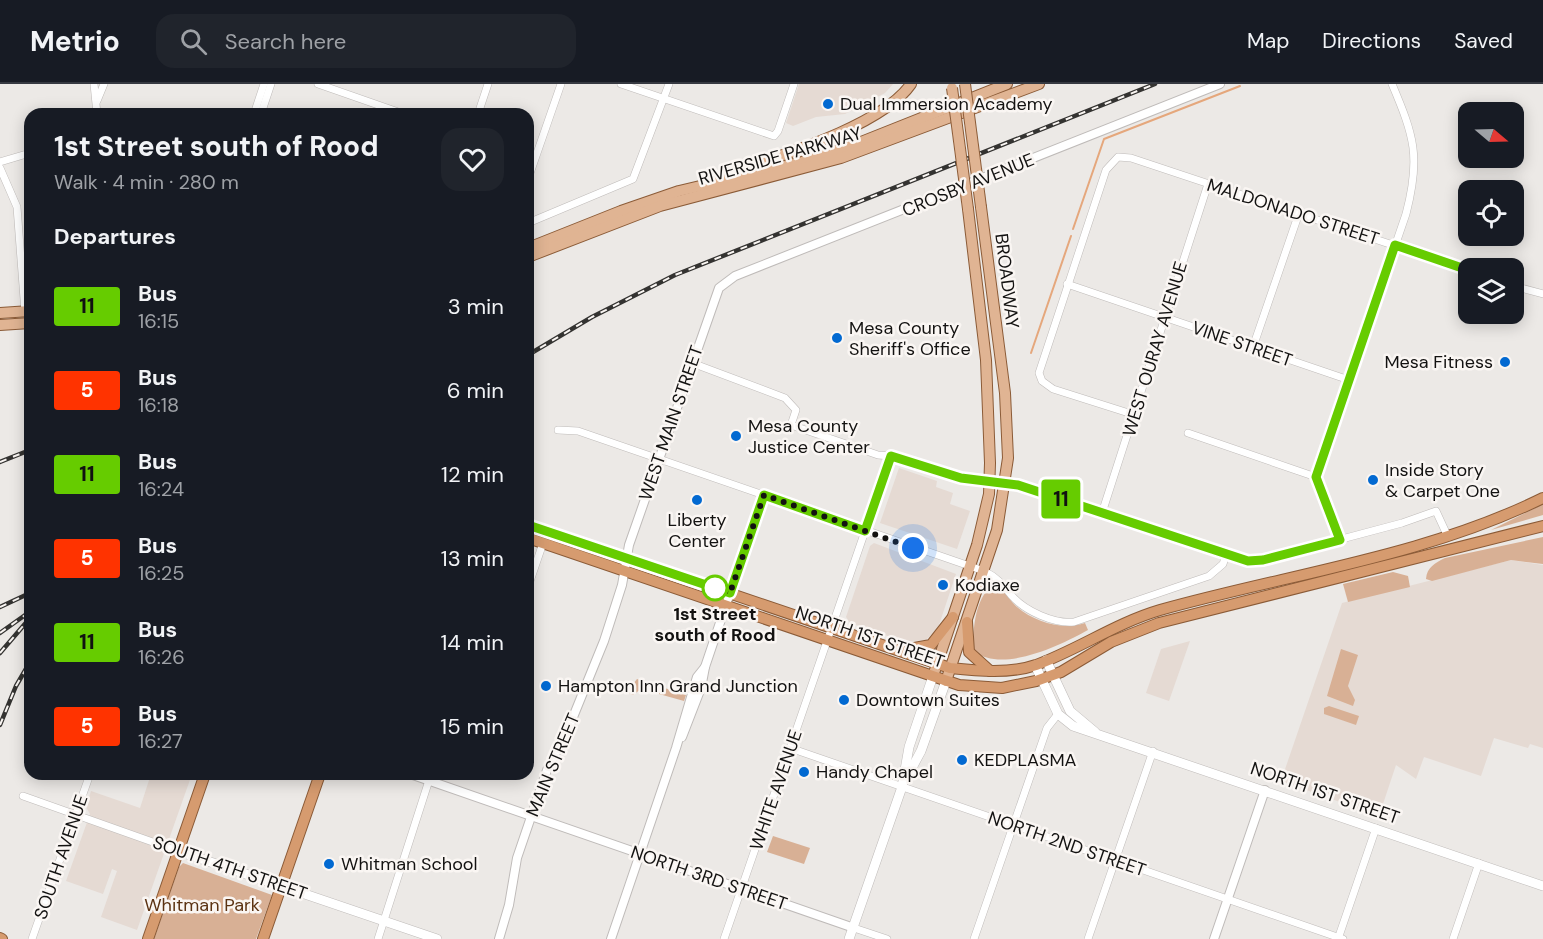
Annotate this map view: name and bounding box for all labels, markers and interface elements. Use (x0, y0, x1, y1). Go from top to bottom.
search box (156, 14, 576, 68)
text: Metrio (30, 23, 120, 60)
icon: search (177, 25, 210, 58)
text: Search here (225, 27, 346, 56)
text: Map (1247, 27, 1289, 55)
text: Directions (1322, 27, 1421, 55)
text: Saved (1454, 27, 1513, 55)
place label: Dual Immersion Academy (840, 92, 1052, 116)
marker: Dual Immersion Academy (821, 97, 835, 111)
north arrow (1458, 102, 1524, 168)
map controls (1458, 102, 1524, 324)
street label: RIVERSIDE PARKWAY (695, 121, 865, 191)
text: 1st Street south of Rood (54, 128, 378, 165)
button: heart (441, 128, 504, 191)
street label: CROSBY AVENUE (898, 148, 1038, 222)
text: Walk · 4 min · 280 m (54, 169, 239, 195)
street label: MALDONADO STREET (1204, 173, 1382, 251)
button: locate (1458, 180, 1524, 246)
text: Departures (54, 222, 176, 251)
street label: BROADWAY (989, 232, 1025, 331)
button: layers (1458, 258, 1524, 324)
street label: WEST OURAY AVENUE (1117, 259, 1193, 439)
text: Bus (138, 279, 177, 308)
text: 11 (79, 292, 95, 320)
text: 3 min (448, 292, 504, 321)
text: 16:15 (138, 308, 179, 334)
place label: Mesa County Sheriff's Office (849, 316, 971, 361)
street label: VINE STREET (1188, 316, 1296, 372)
marker: Mesa County Sheriff's Office (830, 331, 844, 345)
street label: WEST MAIN STREET (633, 342, 709, 504)
place label: Mesa Fitness (1384, 350, 1493, 374)
marker: Mesa Fitness (1498, 355, 1512, 369)
text: Bus (138, 363, 177, 392)
text: 5 (80, 376, 94, 404)
text: 6 min (447, 376, 504, 405)
text: 16:18 (138, 392, 179, 418)
place label: Mesa County Justice Center (748, 414, 870, 459)
marker: Mesa County Justice Center (729, 429, 743, 443)
text: Bus (138, 447, 177, 476)
place label: Inside Story & Carpet One (1385, 458, 1500, 503)
text: 11 (79, 460, 95, 488)
text: 12 min (441, 460, 504, 489)
marker: Inside Story & Carpet One (1366, 473, 1380, 487)
text: 16:24 (138, 476, 184, 502)
line badge: 11 (1034, 480, 1088, 518)
text: 11 (1053, 485, 1069, 513)
marker: Liberty Center (690, 493, 704, 507)
place label: Liberty Center (667, 508, 727, 553)
text: Bus (138, 531, 177, 560)
your location (898, 533, 928, 563)
text: 5 (80, 544, 94, 572)
text: 13 min (441, 544, 504, 573)
text: 16:25 (138, 560, 185, 586)
place label: Kodiaxe (955, 573, 1020, 597)
marker: 1st Street south of Rood (702, 575, 728, 601)
marker: Kodiaxe (936, 578, 950, 592)
street label: NORTH 1ST STREET (792, 600, 948, 674)
place label: 1st Street south of Rood (654, 602, 776, 647)
text: Bus (138, 615, 177, 644)
text: 11 (79, 628, 95, 656)
text: 14 min (440, 628, 504, 657)
text: 16:26 (138, 644, 185, 670)
place label: Hampton Inn Grand Junction (558, 674, 798, 698)
marker: Hampton Inn Grand Junction (539, 679, 553, 693)
place label: Downtown Suites (856, 688, 1000, 712)
marker: Downtown Suites (837, 693, 851, 707)
text: Bus (138, 699, 177, 728)
street label: MAIN STREET (520, 710, 586, 820)
text: 5 (80, 712, 94, 740)
text: 15 min (440, 712, 504, 741)
street label: WHITE AVENUE (744, 727, 808, 853)
text: 16:27 (138, 728, 183, 754)
place label: KEDPLASMA (974, 748, 1077, 772)
marker: KEDPLASMA (955, 753, 969, 767)
street label: NORTH 1ST STREET (1247, 756, 1403, 830)
place label: Handy Chapel (816, 760, 933, 784)
marker: Handy Chapel (797, 765, 811, 779)
street label: SOUTH AVENUE (28, 792, 94, 922)
street label: NORTH 2ND STREET (985, 806, 1149, 882)
street label: SOUTH 4TH STREET (149, 830, 311, 906)
street label: NORTH 3RD STREET (628, 840, 790, 916)
place label: Whitman School (341, 852, 478, 876)
marker: Whitman School (322, 857, 336, 871)
park label: Whitman Park (144, 893, 260, 917)

